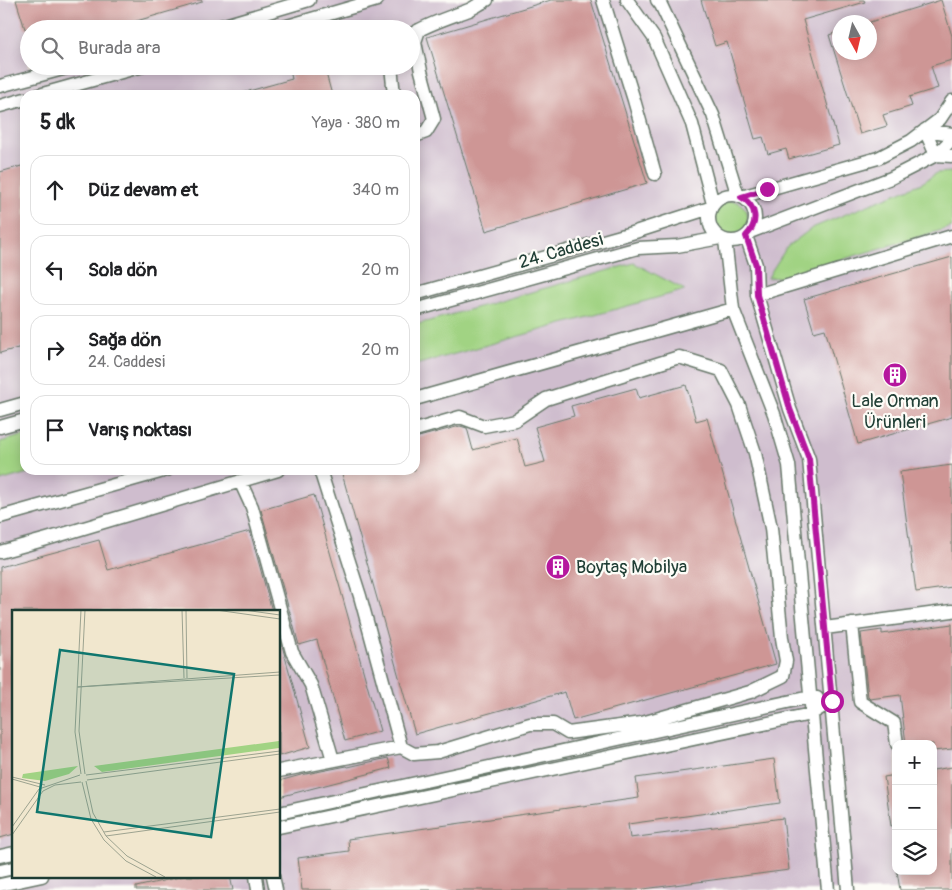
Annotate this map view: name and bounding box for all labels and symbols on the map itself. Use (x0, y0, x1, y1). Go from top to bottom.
north arrow (832, 15, 877, 60)
route end (756, 178, 779, 201)
street label: 24. Caddesi (516, 228, 606, 274)
building icon: Lale Orman Ürünleri (882, 362, 908, 388)
place label: Lale Orman Ürünleri (851, 390, 939, 434)
building icon: Boytaş Mobilya (545, 554, 571, 580)
place label: Boytaş Mobilya (576, 556, 687, 579)
inset map (12, 610, 280, 878)
route start (821, 690, 844, 713)

